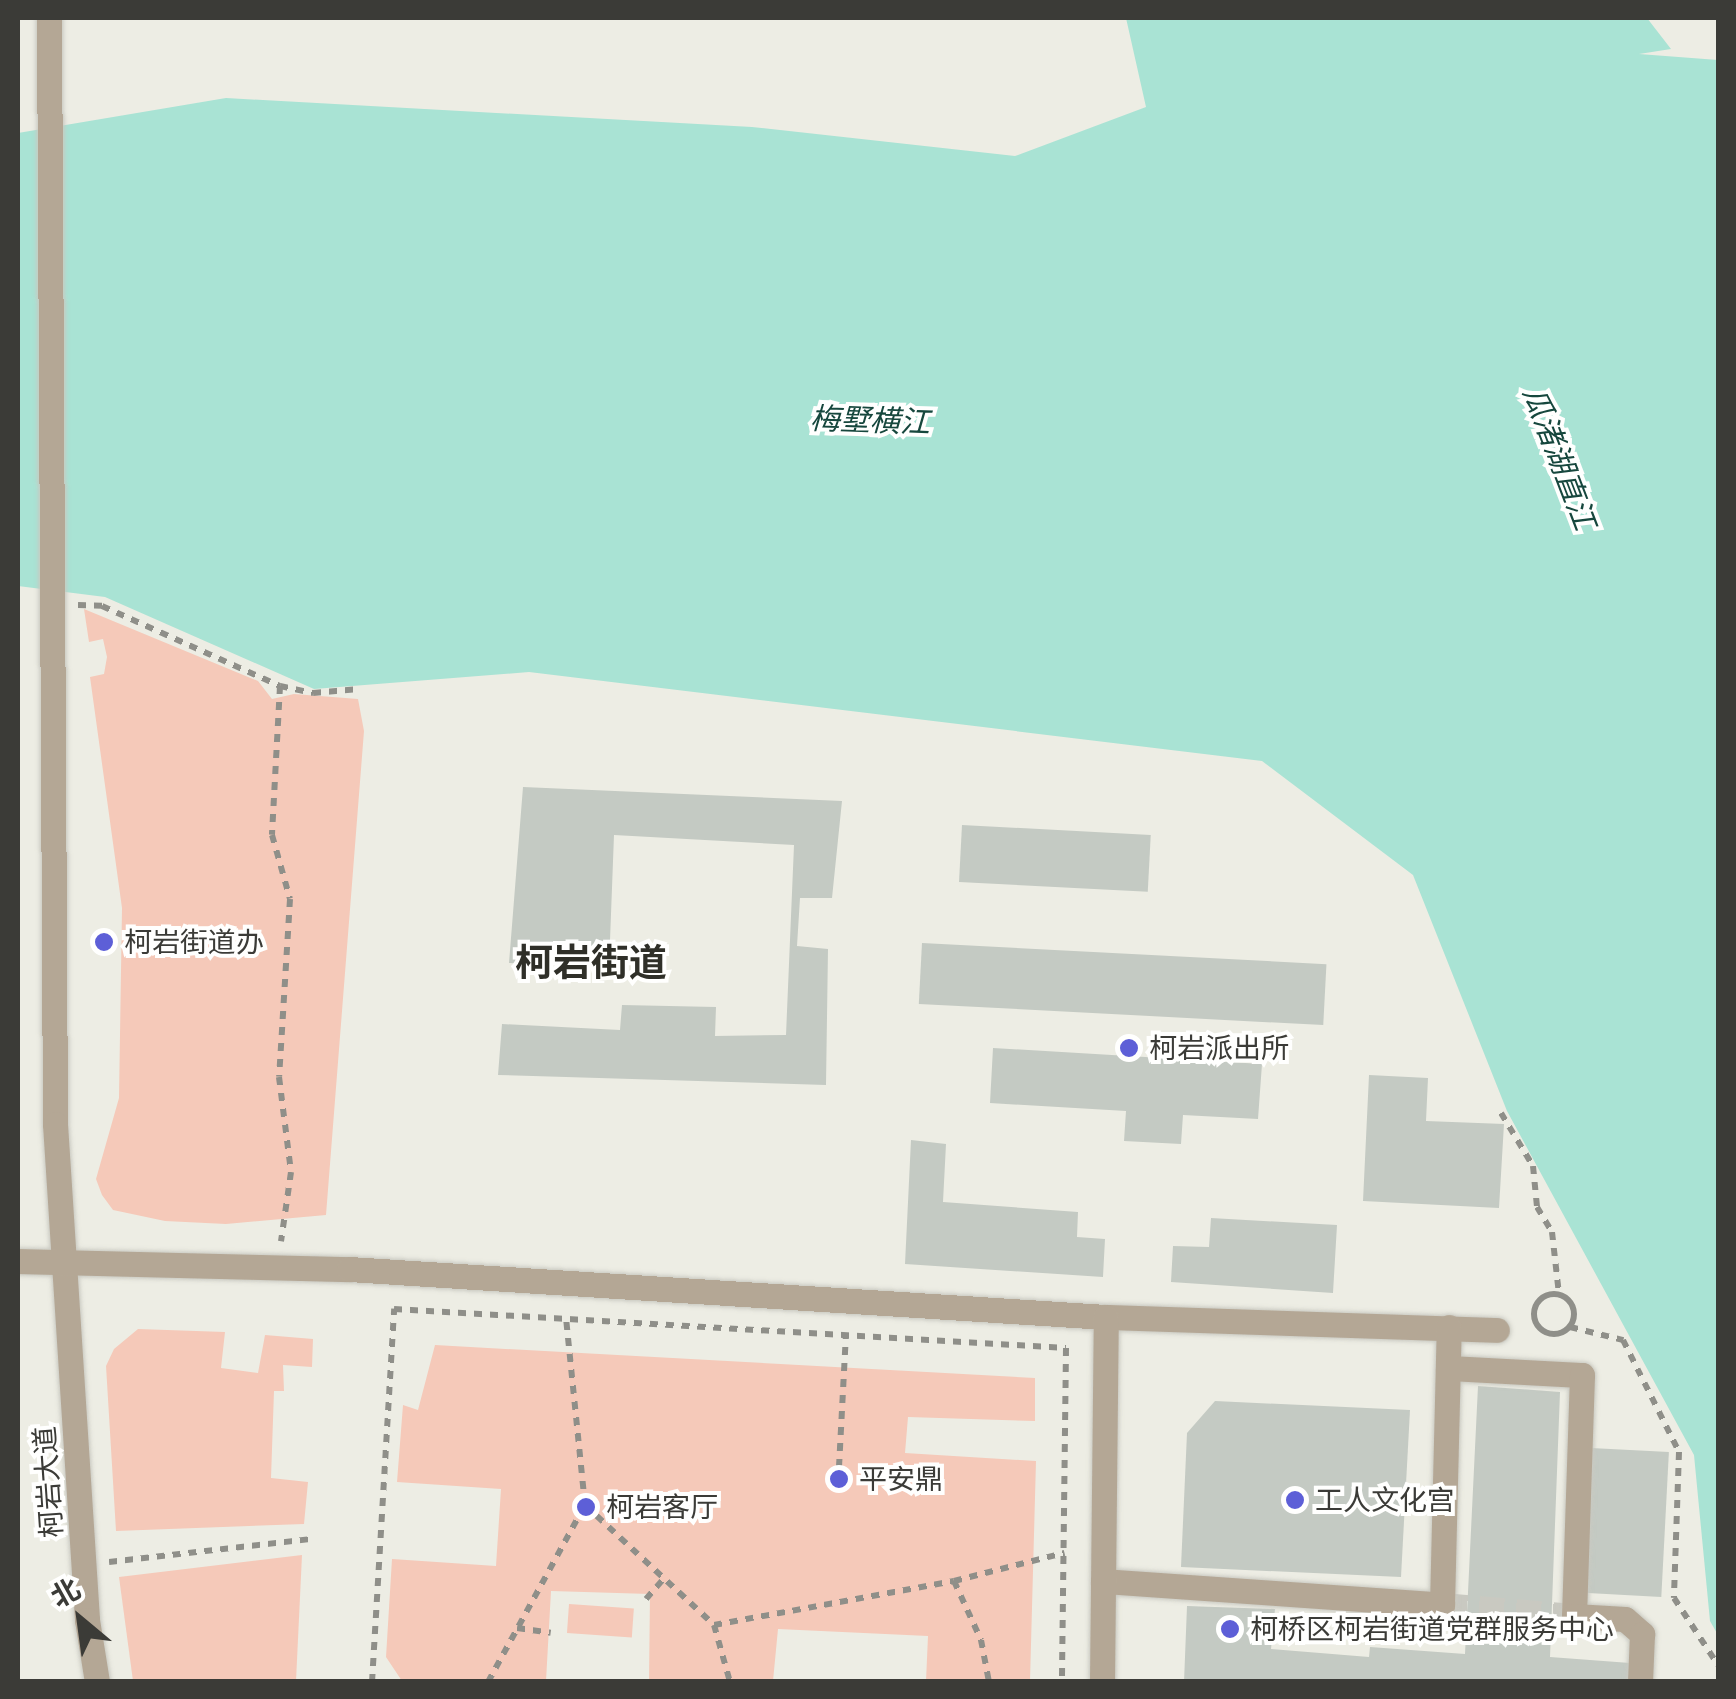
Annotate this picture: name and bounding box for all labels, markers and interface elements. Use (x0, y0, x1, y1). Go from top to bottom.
water label: 瓜渚湖直江 (1516, 382, 1604, 534)
water label: 梅墅横江 (809, 400, 931, 440)
place label: 柯岩街道办 (124, 925, 264, 959)
marker: 柯岩街道办 (93, 931, 115, 953)
district label: 柯岩街道 (515, 940, 667, 986)
place label: 柯岩派出所 (1149, 1031, 1289, 1065)
marker: 柯岩派出所 (1118, 1037, 1140, 1059)
street label: 柯岩大道 (27, 1425, 69, 1539)
place label: 平安鼎 (859, 1462, 943, 1496)
marker: 平安鼎 (828, 1468, 850, 1490)
place label: 工人文化宫 (1315, 1483, 1455, 1517)
marker: 工人文化宫 (1284, 1489, 1306, 1511)
place label: 柯岩客厅 (606, 1490, 718, 1524)
marker: 柯岩客厅 (575, 1496, 597, 1518)
text: 北 (43, 1567, 88, 1618)
north arrow (30, 1569, 130, 1669)
place label: 柯桥区柯岩街道党群服务中心 (1250, 1612, 1614, 1646)
marker: 柯桥区柯岩街道党群服务中心 (1219, 1618, 1241, 1640)

